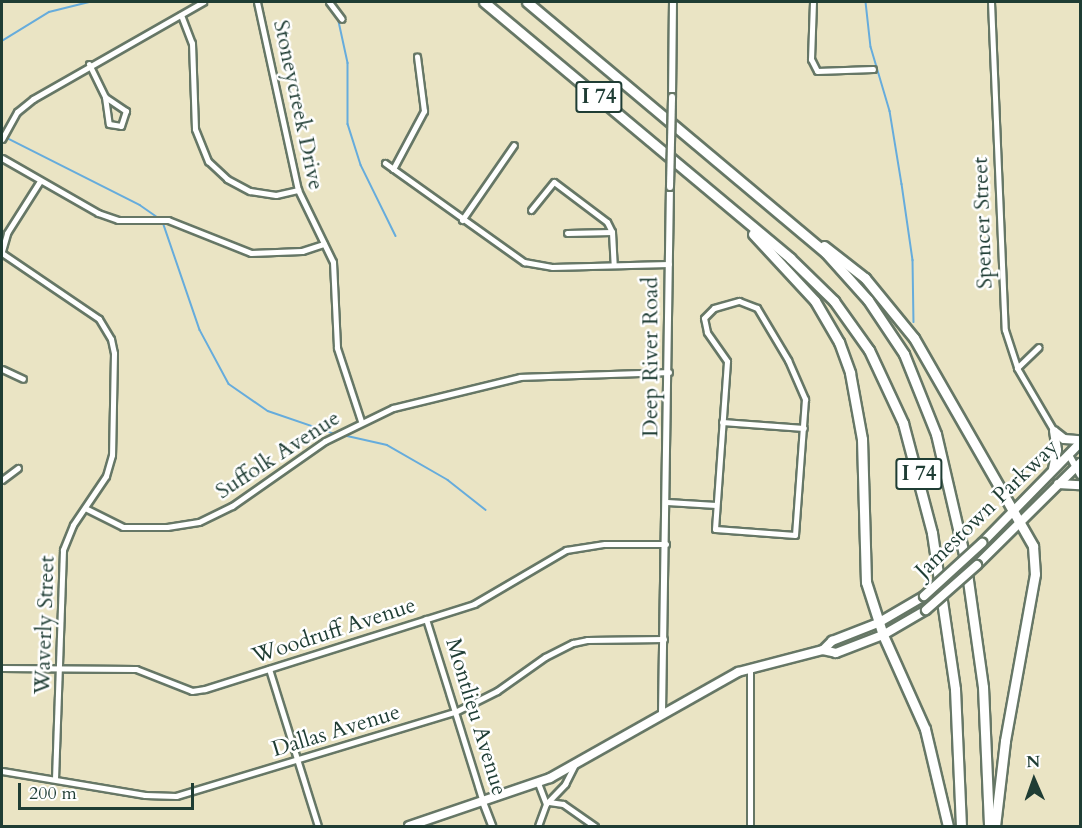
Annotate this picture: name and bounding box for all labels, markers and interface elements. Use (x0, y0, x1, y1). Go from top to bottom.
street label: Stoneycreek Drive (267, 18, 329, 192)
road number: I 74 (575, 79, 623, 115)
street label: Spencer Street (968, 157, 998, 289)
street label: Deep River Road (638, 277, 664, 437)
street label: Suffolk Avenue (211, 405, 345, 505)
street label: Jamestown Parkway (910, 434, 1064, 584)
road number: I 74 (895, 456, 943, 492)
street label: Waverly Street (29, 555, 61, 695)
street label: Woodruff Avenue (249, 592, 419, 670)
street label: Montlieu Avenue (440, 635, 512, 799)
street label: Dallas Avenue (269, 699, 403, 763)
north arrow (1004, 750, 1064, 810)
text: N (1026, 751, 1041, 773)
scale bar (21, 771, 196, 809)
text: 200 m (29, 781, 77, 806)

